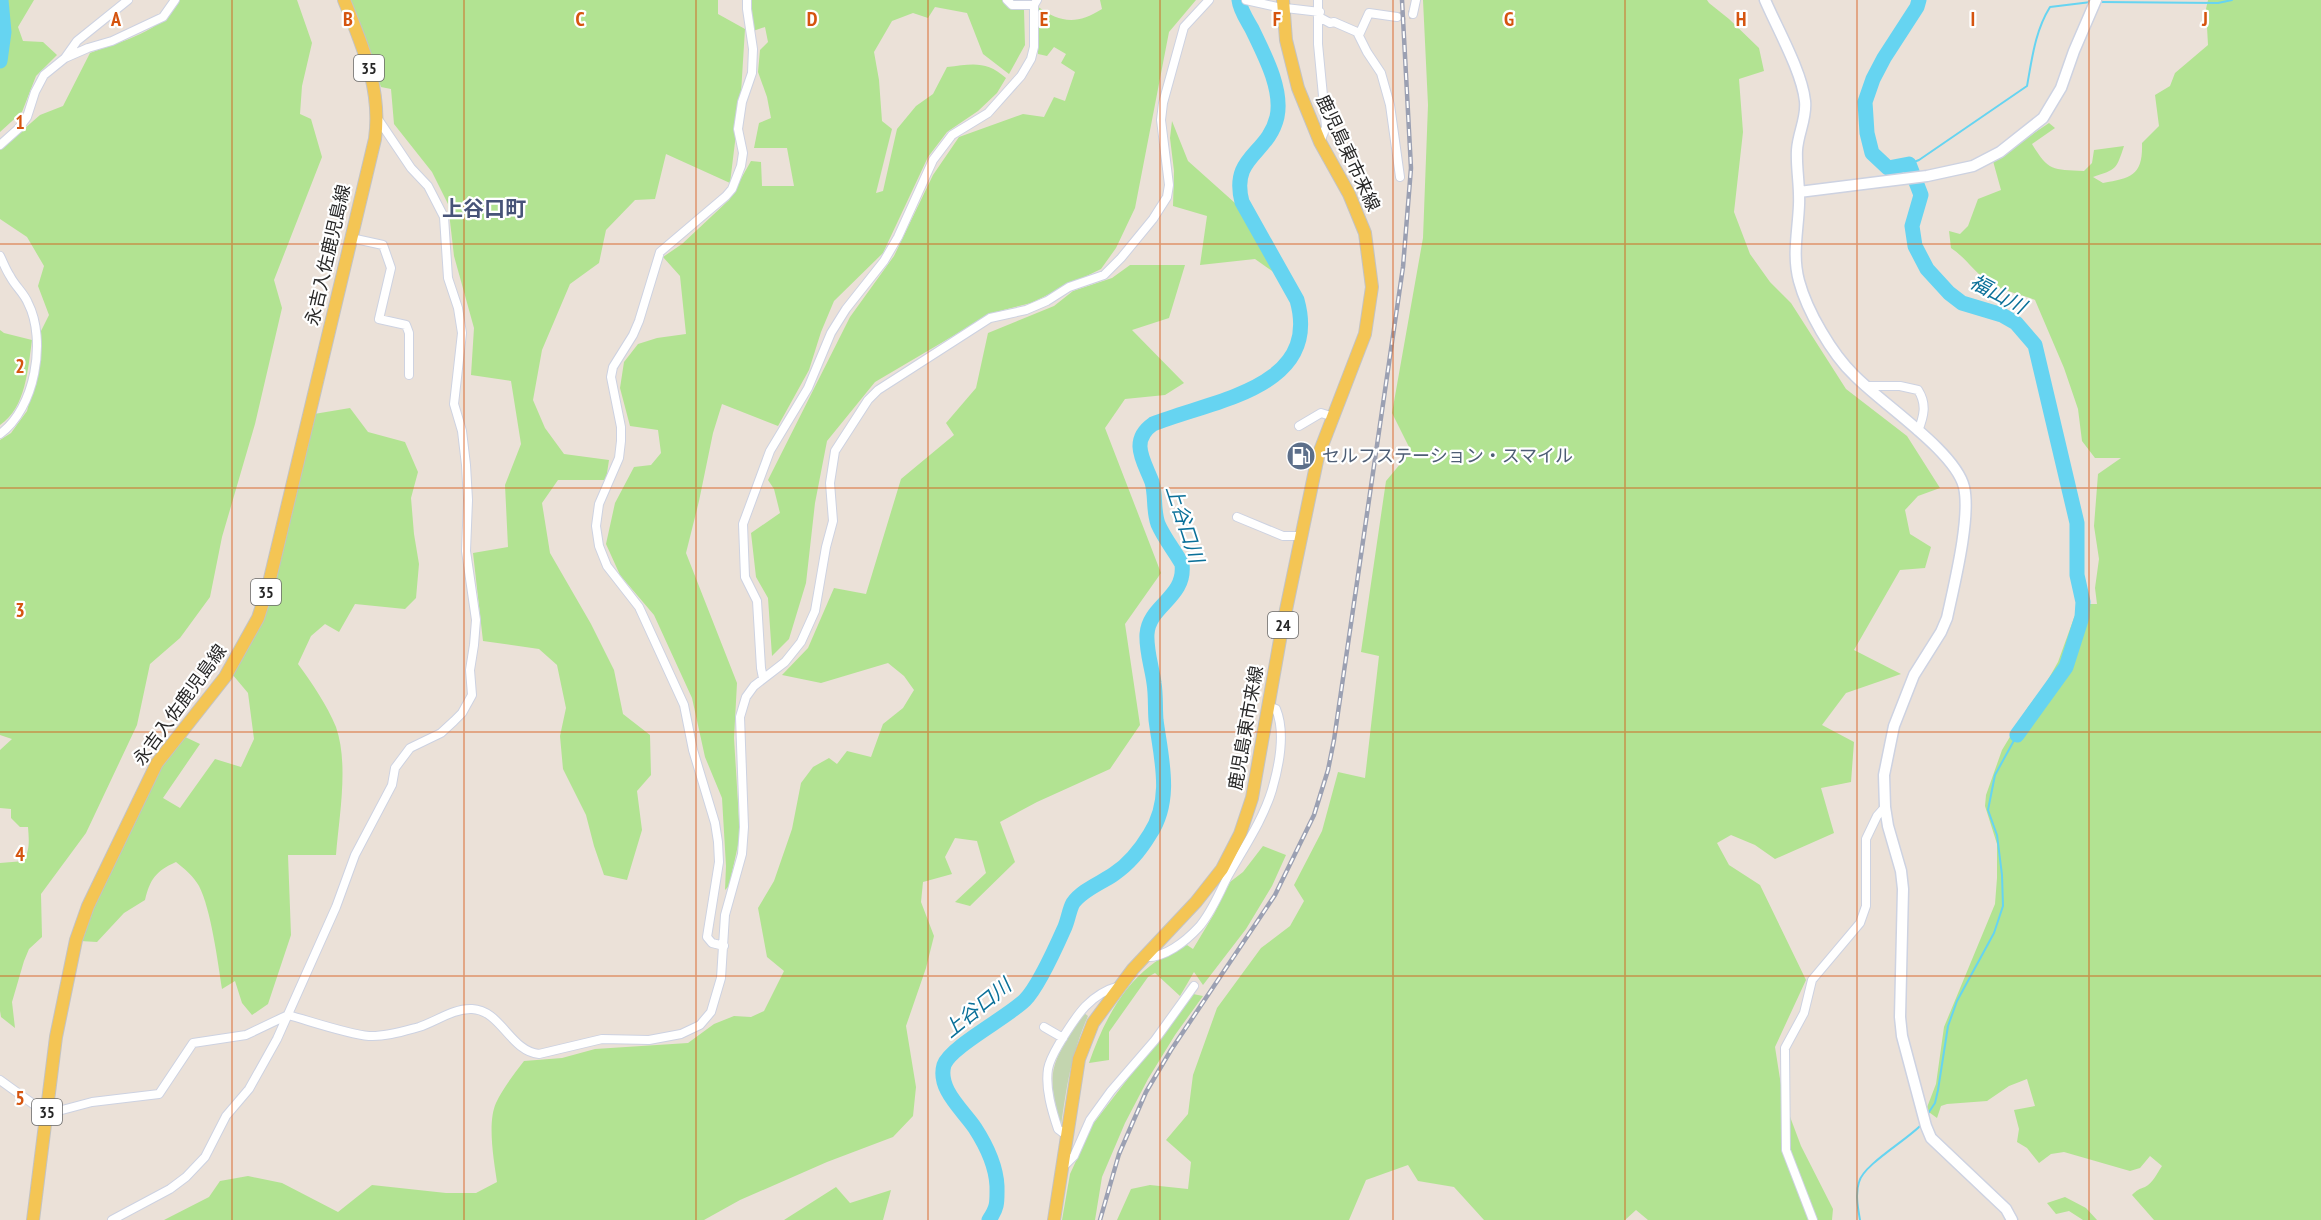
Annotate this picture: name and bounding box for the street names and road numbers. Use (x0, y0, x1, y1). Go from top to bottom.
road number: 35 (354, 55, 384, 81)
street label: 鹿児島東市来線 (1311, 91, 1386, 215)
street label: 永吉入佐鹿児島線 (300, 182, 355, 328)
road number: 35 (251, 579, 281, 605)
road number: 24 (1268, 612, 1298, 638)
street label: 永吉入佐鹿児島線 (128, 640, 231, 770)
street label: 鹿児島東市来線 (1223, 664, 1268, 792)
road number: 35 (32, 1099, 62, 1125)

